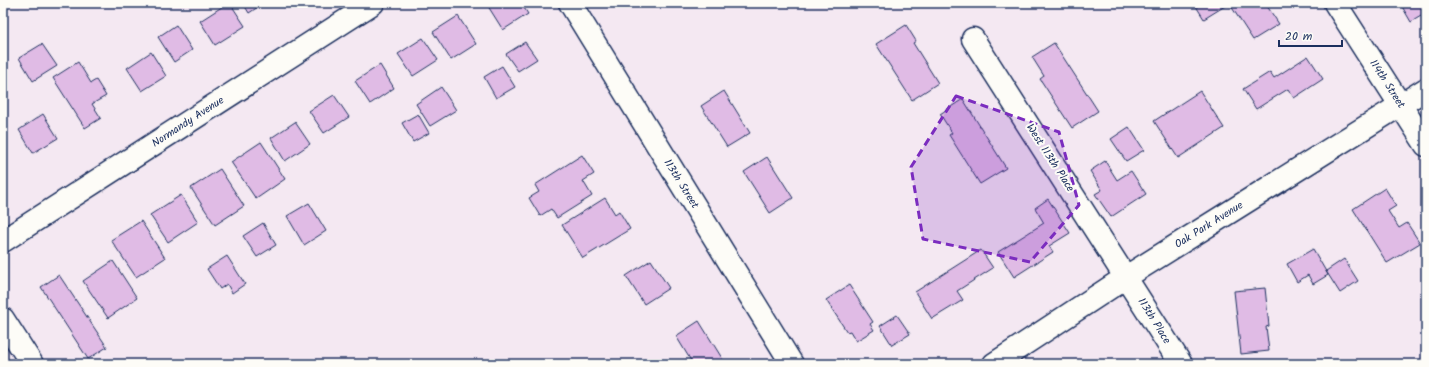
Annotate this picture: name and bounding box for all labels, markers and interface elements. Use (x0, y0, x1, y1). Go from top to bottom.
scale bar (1279, 22, 1342, 48)
text: 20 m (1285, 27, 1313, 46)
street label: 114th Street (1364, 56, 1410, 113)
street label: Normandy Avenue (148, 92, 228, 152)
street label: West 113th Place (1021, 120, 1079, 196)
street label: 113th Street (659, 156, 704, 213)
street label: Oak Park Avenue (1171, 197, 1247, 253)
street label: 113th Place (1133, 294, 1175, 348)

